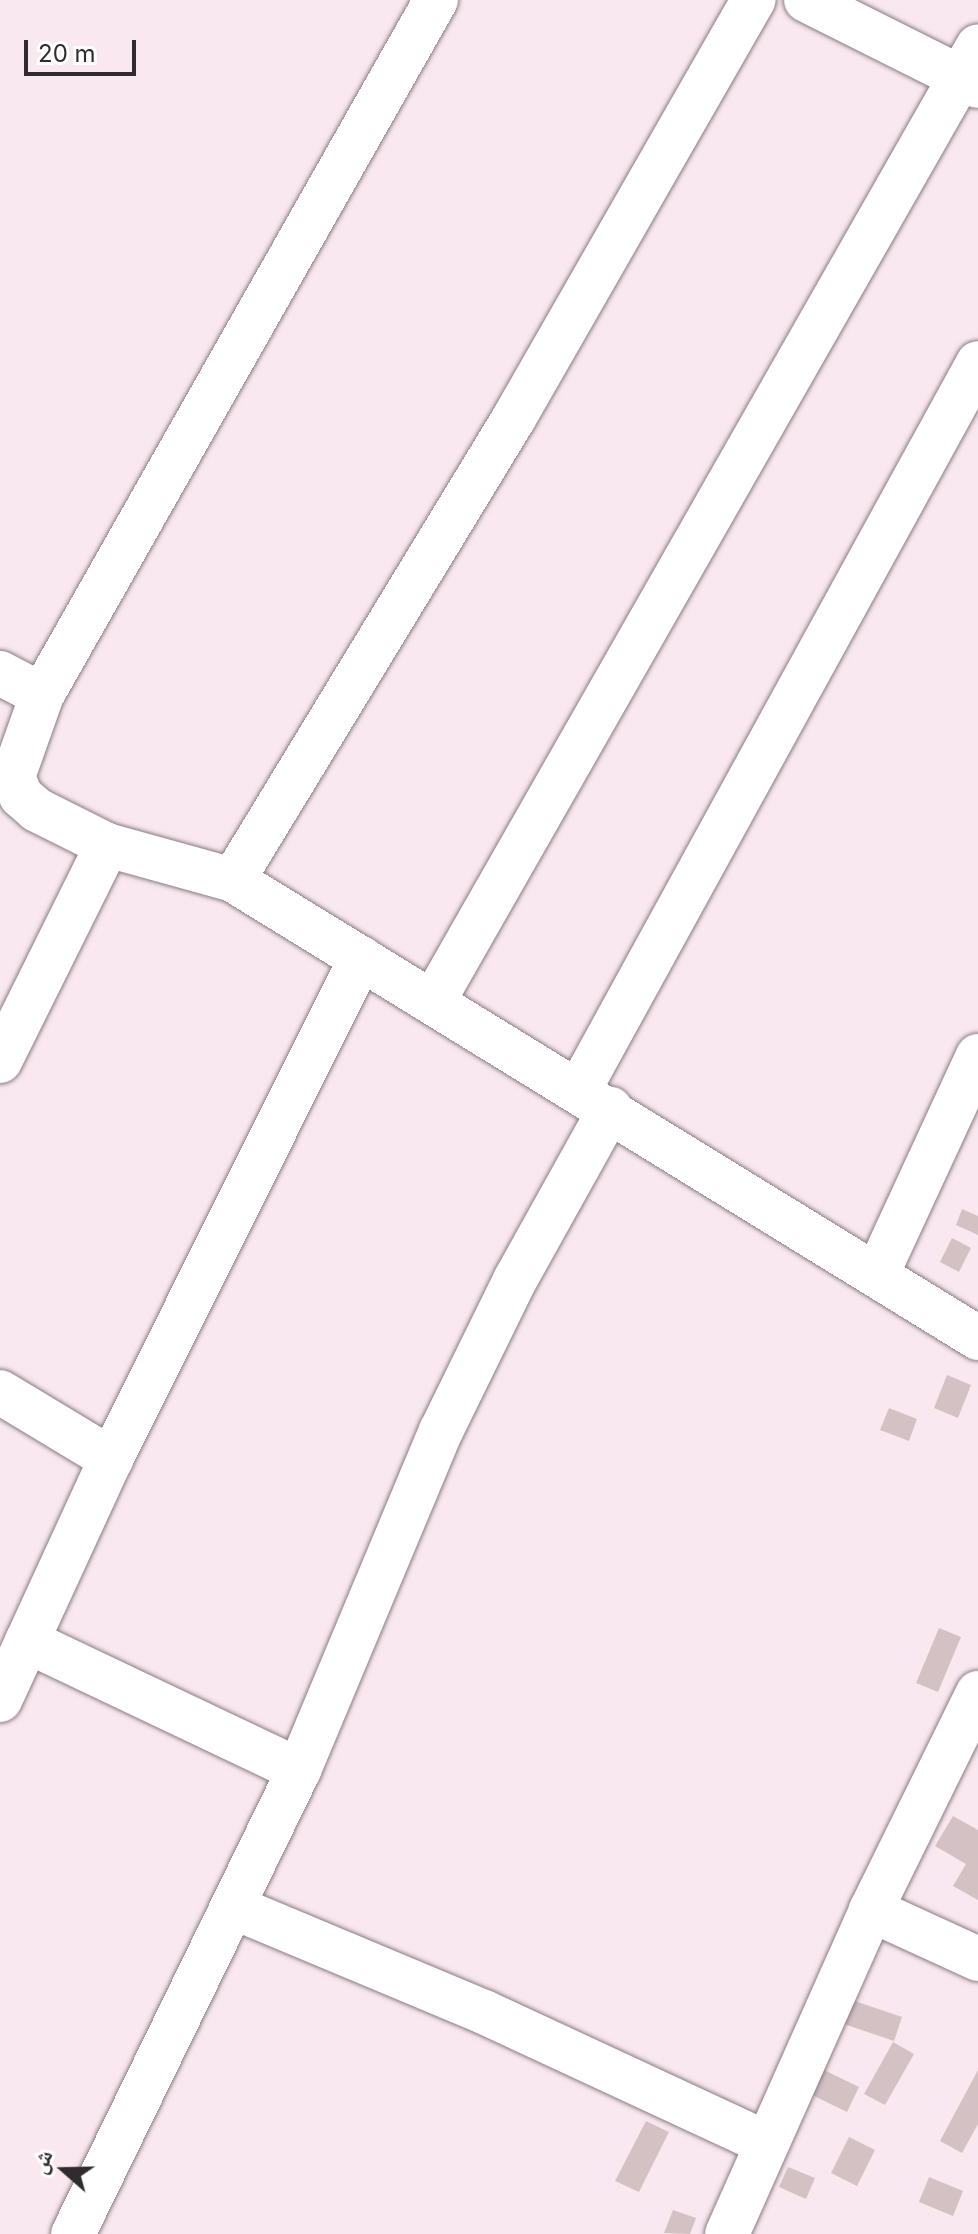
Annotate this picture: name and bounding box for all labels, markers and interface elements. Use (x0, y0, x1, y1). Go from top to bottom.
scale bar (28, 24, 140, 74)
text: 20 m (38, 39, 96, 68)
north arrow (24, 2130, 104, 2210)
text: ش (25, 2146, 58, 2177)

